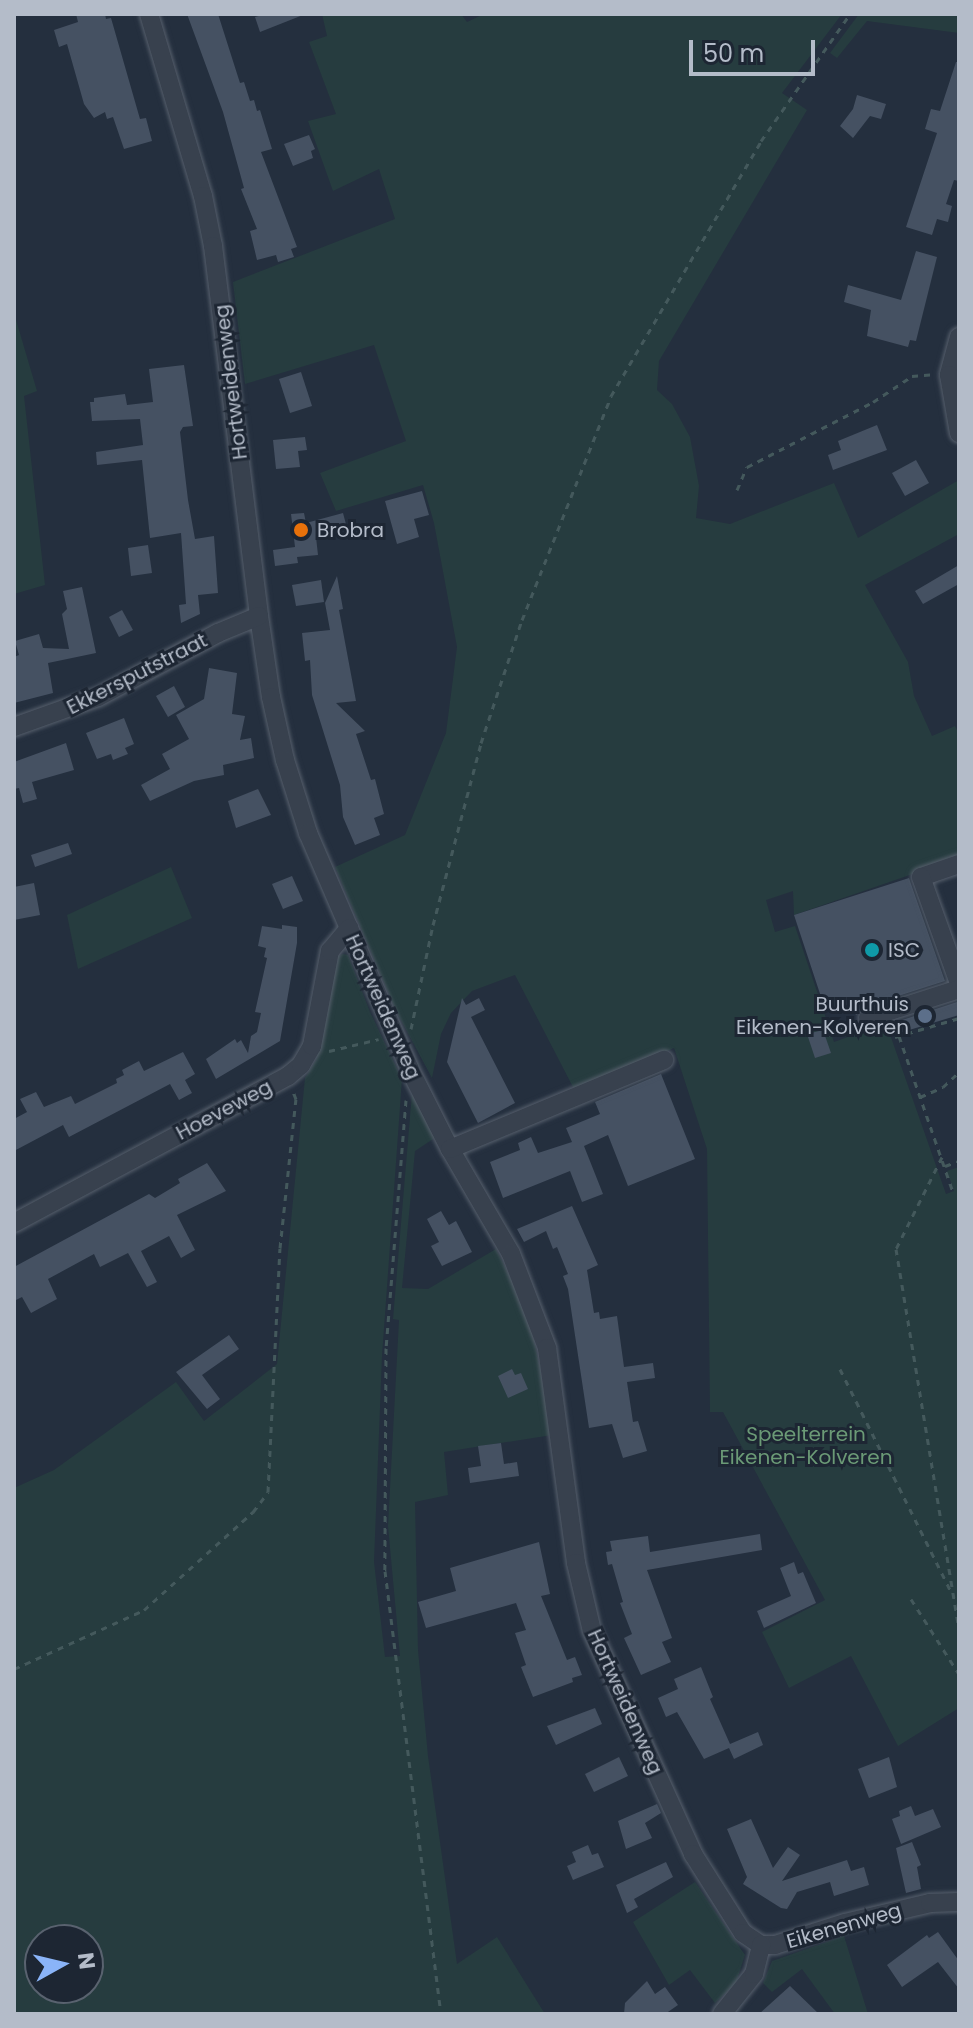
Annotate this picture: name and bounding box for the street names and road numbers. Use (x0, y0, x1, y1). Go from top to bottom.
street label: Hortweidenweg (210, 303, 252, 461)
street label: Ekkersputstraat (63, 628, 211, 720)
street label: Hortweidenweg (340, 931, 426, 1083)
street label: Hoeveweg (172, 1075, 276, 1145)
street label: Hortweidenweg (582, 1626, 668, 1778)
street label: Eikenenweg (784, 1898, 904, 1954)

